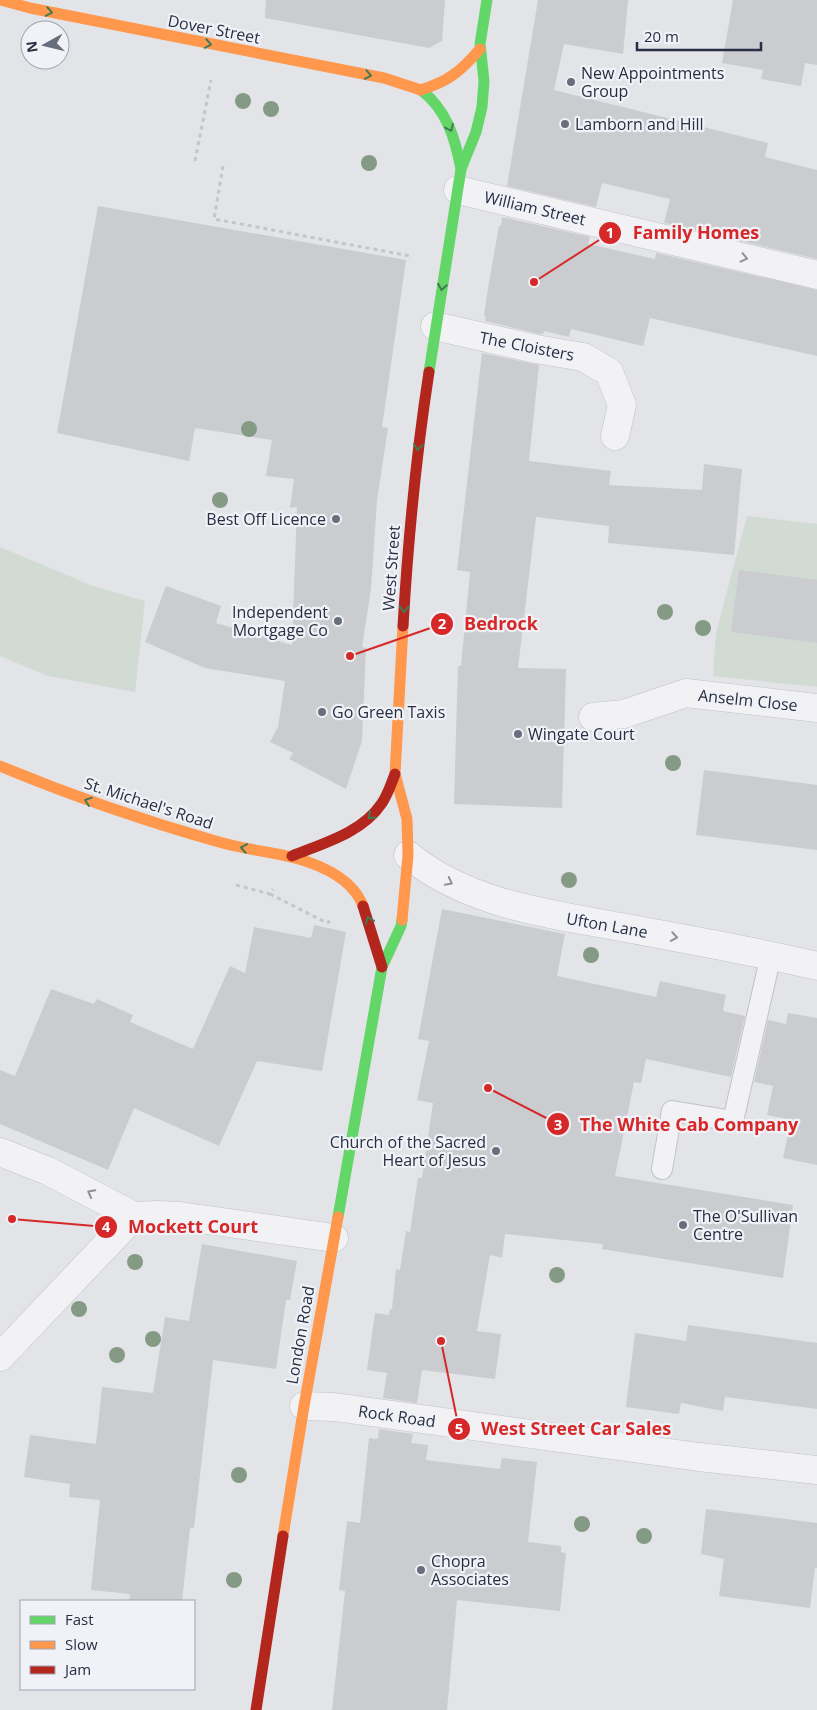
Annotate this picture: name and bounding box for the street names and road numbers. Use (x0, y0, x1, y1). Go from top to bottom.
street label: Dover Street (166, 9, 262, 49)
street label: William Street (482, 186, 588, 230)
street label: The Cloisters (478, 326, 576, 366)
street label: West Street (377, 524, 405, 612)
street label: Anselm Close (697, 684, 799, 716)
street label: St. Michael's Road (82, 772, 216, 834)
street label: Ufton Lane (565, 907, 649, 943)
street label: London Road (281, 1284, 319, 1386)
street label: Rock Road (357, 1400, 437, 1432)

